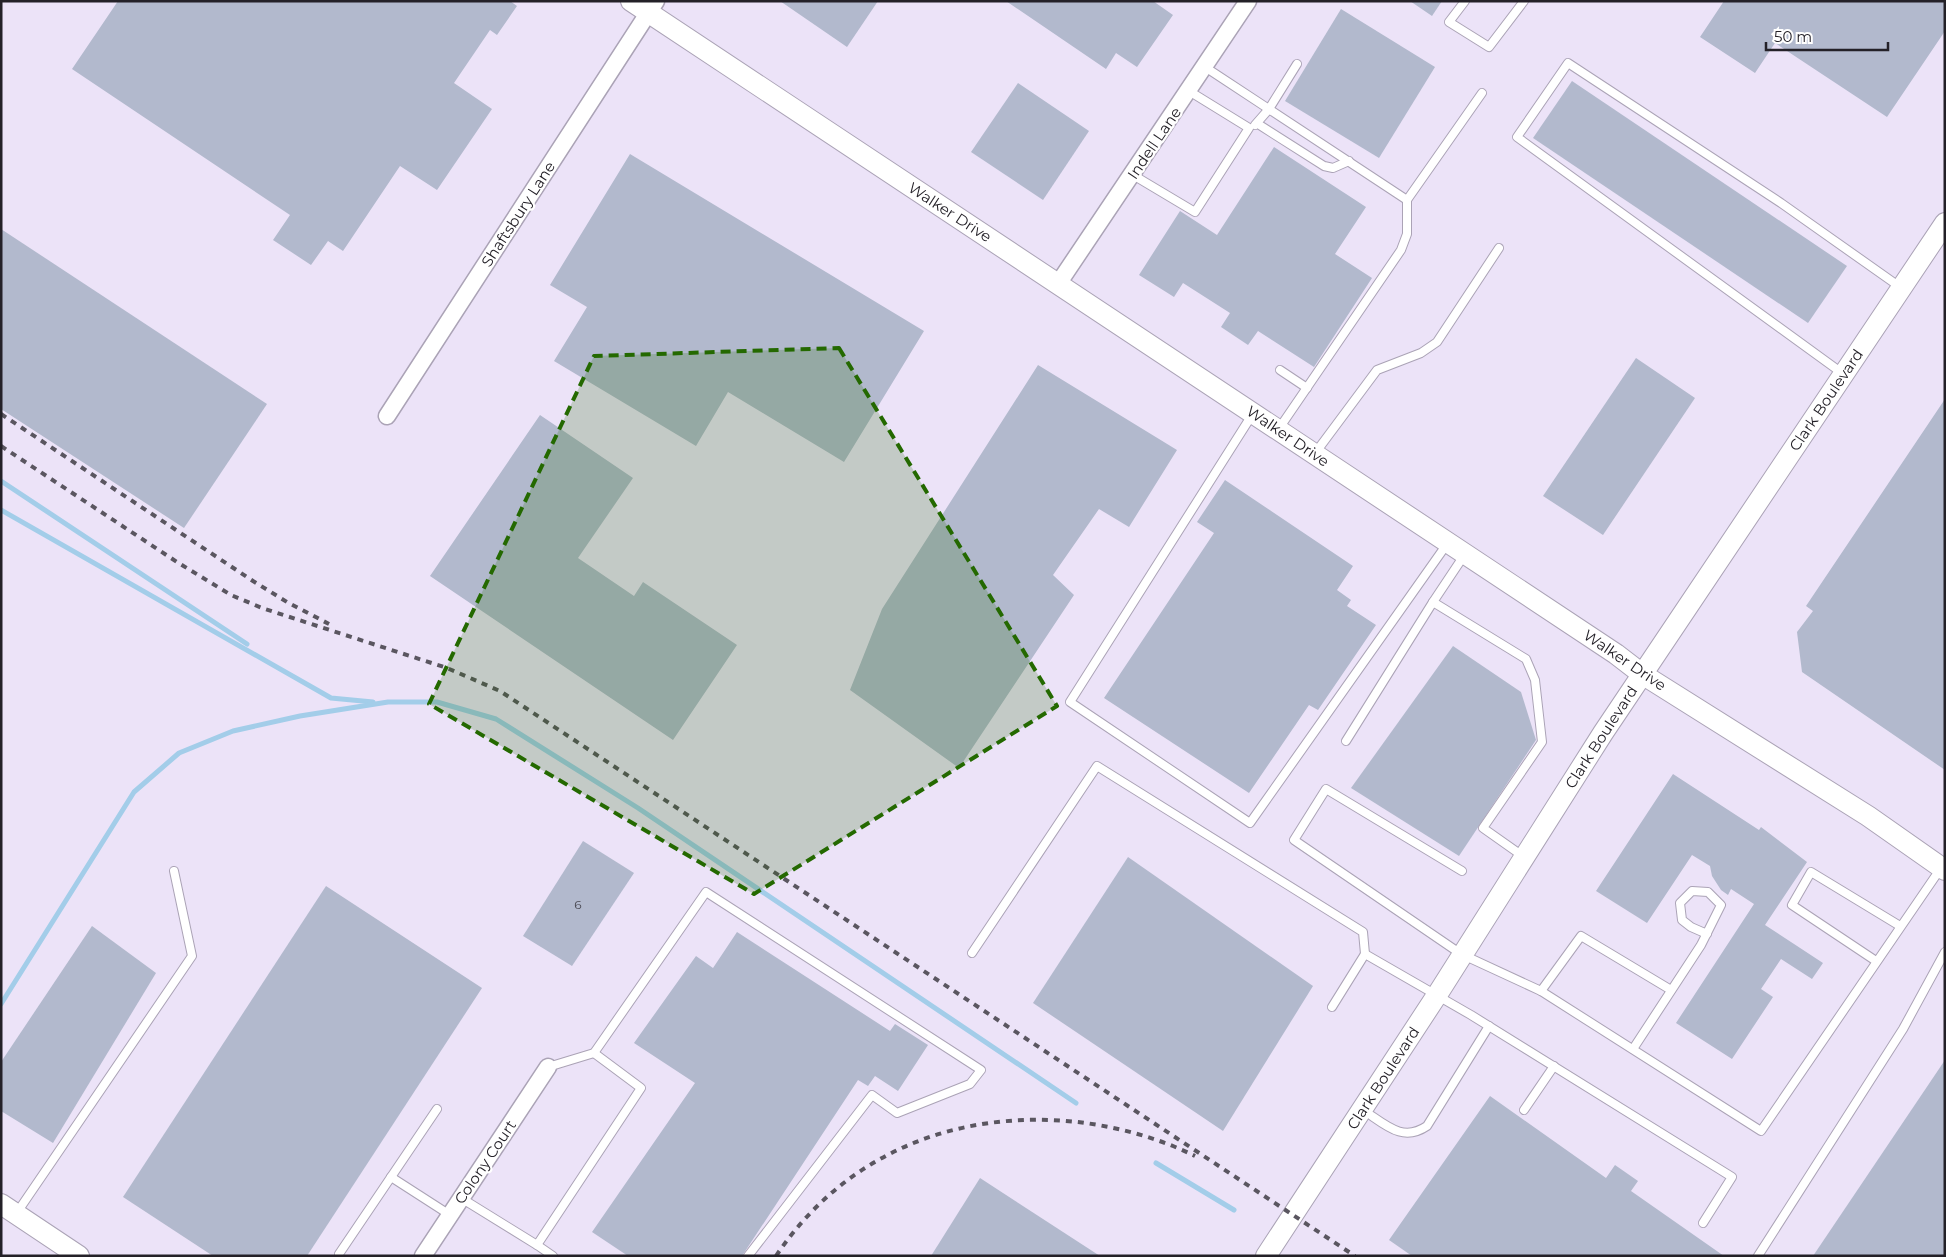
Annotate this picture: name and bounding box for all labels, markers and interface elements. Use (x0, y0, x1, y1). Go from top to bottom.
scale bar (1766, 20, 1888, 52)
text: 50 m (1774, 27, 1812, 46)
street label: Indell Lane (1123, 103, 1185, 183)
street label: Shaftsbury Lane (477, 158, 559, 270)
street label: Walker Drive (905, 178, 995, 246)
street label: Clark Boulevard (1785, 345, 1867, 455)
street label: Walker Drive (1243, 401, 1333, 471)
street label: Walker Drive (1580, 625, 1670, 695)
street label: Clark Boulevard (1561, 682, 1641, 792)
house number: 6 (574, 897, 582, 912)
street label: Clark Boulevard (1343, 1023, 1423, 1133)
street label: Colony Court (450, 1116, 520, 1208)

